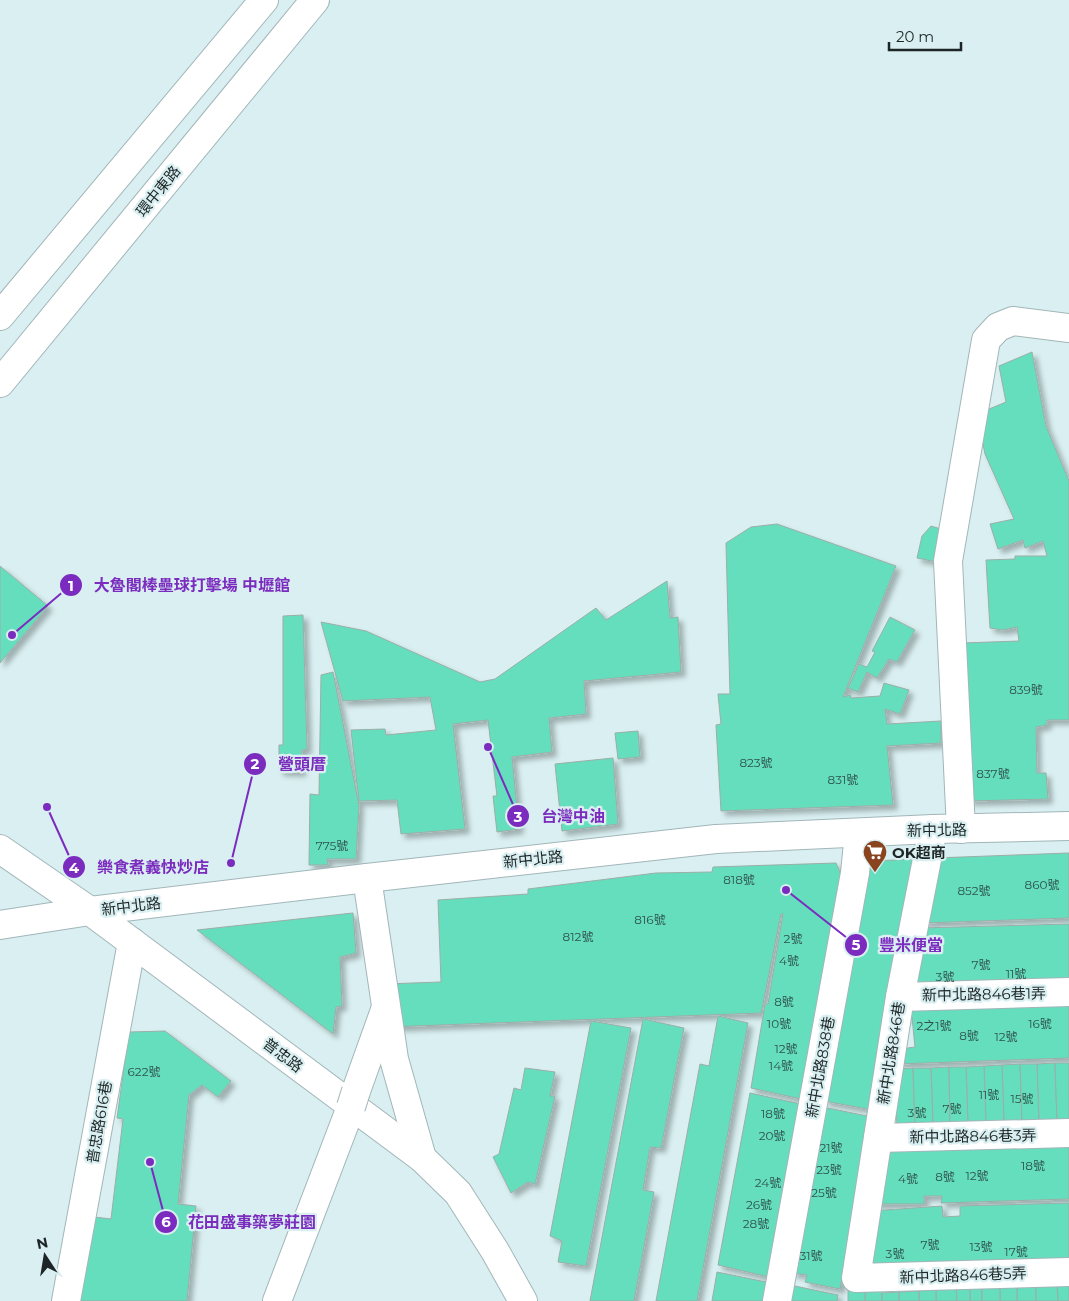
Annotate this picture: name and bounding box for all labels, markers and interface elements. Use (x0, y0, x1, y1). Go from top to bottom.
scale bar (889, 20, 962, 52)
text: 20 m (896, 27, 934, 46)
street label: 環中東路 (132, 162, 184, 220)
callout: 大魯閣棒壘球打擊場 中壢館 (59, 570, 301, 601)
text: 1 (68, 576, 74, 595)
text: 大魯閣棒壘球打擊場 中壢館 (94, 576, 290, 595)
house number: 839號 (1009, 682, 1043, 697)
callout: 營頭厝 (243, 748, 336, 779)
text: 2 (251, 754, 260, 773)
text: 營頭厝 (278, 755, 326, 774)
house number: 823號 (739, 755, 773, 770)
house number: 837號 (976, 766, 1010, 781)
house number: 831號 (828, 772, 858, 787)
callout: 台灣中油 (506, 801, 615, 832)
text: 3 (513, 807, 523, 826)
text: 台灣中油 (541, 807, 605, 826)
street label: 新中北路 (907, 820, 967, 840)
house number: 775號 (316, 838, 348, 853)
supermarket icon: OK超商 (862, 839, 888, 873)
place label: OK超商 (892, 843, 946, 862)
street label: 新中北路 (502, 846, 564, 872)
callout: 樂食煮義快炒店 (62, 852, 219, 883)
text: 4 (69, 858, 80, 877)
text: 樂食煮義快炒店 (97, 858, 209, 877)
house number: 818號 (723, 872, 755, 887)
house number: 860號 (1025, 877, 1059, 892)
house number: 852號 (957, 883, 991, 898)
street label: 新中北路 (100, 893, 162, 919)
house number: 816號 (634, 912, 666, 927)
house number: 812號 (563, 929, 593, 944)
callout: 豐米便當 (844, 930, 953, 961)
house number: 2號 (784, 931, 802, 946)
text: 5 (852, 935, 861, 954)
text: 豐米便當 (879, 936, 943, 955)
house number: 4號 (779, 953, 799, 968)
house number: 7號 (971, 957, 991, 972)
house number: 11號 (1006, 966, 1026, 981)
house number: 3號 (936, 969, 954, 984)
street label: 新中北路846巷1弄 (922, 983, 1046, 1005)
house number: 8號 (774, 994, 794, 1009)
street label: 新中北路846巷 (874, 1000, 908, 1106)
street label: 新中北路838巷 (802, 1015, 838, 1119)
house number: 10號 (767, 1016, 791, 1031)
house number: 16號 (1028, 1016, 1052, 1031)
house number: 2之1號 (916, 1018, 952, 1033)
house number: 8號 (959, 1028, 979, 1043)
house number: 12號 (994, 1029, 1018, 1044)
street label: 普忠路 (259, 1034, 307, 1076)
house number: 12號 (774, 1041, 798, 1056)
house number: 14號 (769, 1058, 793, 1073)
house number: 622號 (128, 1064, 160, 1079)
street label: 普忠路616巷 (82, 1079, 116, 1165)
house number: 11號 (979, 1087, 999, 1102)
house number: 15號 (1010, 1091, 1034, 1106)
house number: 7號 (942, 1101, 962, 1116)
house number: 3號 (908, 1105, 926, 1120)
house number: 18號 (761, 1106, 785, 1121)
street label: 新中北路846巷3弄 (909, 1125, 1037, 1147)
house number: 20號 (759, 1128, 785, 1143)
house number: 21號 (819, 1140, 843, 1155)
house number: 18號 (1021, 1158, 1045, 1173)
house number: 23號 (816, 1162, 842, 1177)
house number: 12號 (965, 1168, 989, 1183)
house number: 8號 (935, 1169, 955, 1184)
house number: 4號 (898, 1171, 918, 1186)
house number: 24號 (755, 1175, 781, 1190)
house number: 25號 (811, 1185, 837, 1200)
house number: 26號 (746, 1197, 772, 1212)
callout: 花田盛事築夢莊園 (153, 1207, 326, 1238)
text: 6 (161, 1212, 171, 1231)
text: 花田盛事築夢莊園 (188, 1213, 316, 1232)
house number: 28號 (743, 1216, 769, 1231)
north arrow (20, 1231, 70, 1281)
text: N (35, 1233, 50, 1253)
house number: 7號 (920, 1237, 940, 1252)
house number: 13號 (969, 1239, 993, 1254)
house number: 17號 (1004, 1244, 1028, 1259)
house number: 3號 (886, 1246, 904, 1261)
house number: 31號 (799, 1248, 823, 1263)
street label: 新中北路846巷5弄 (899, 1263, 1027, 1287)

